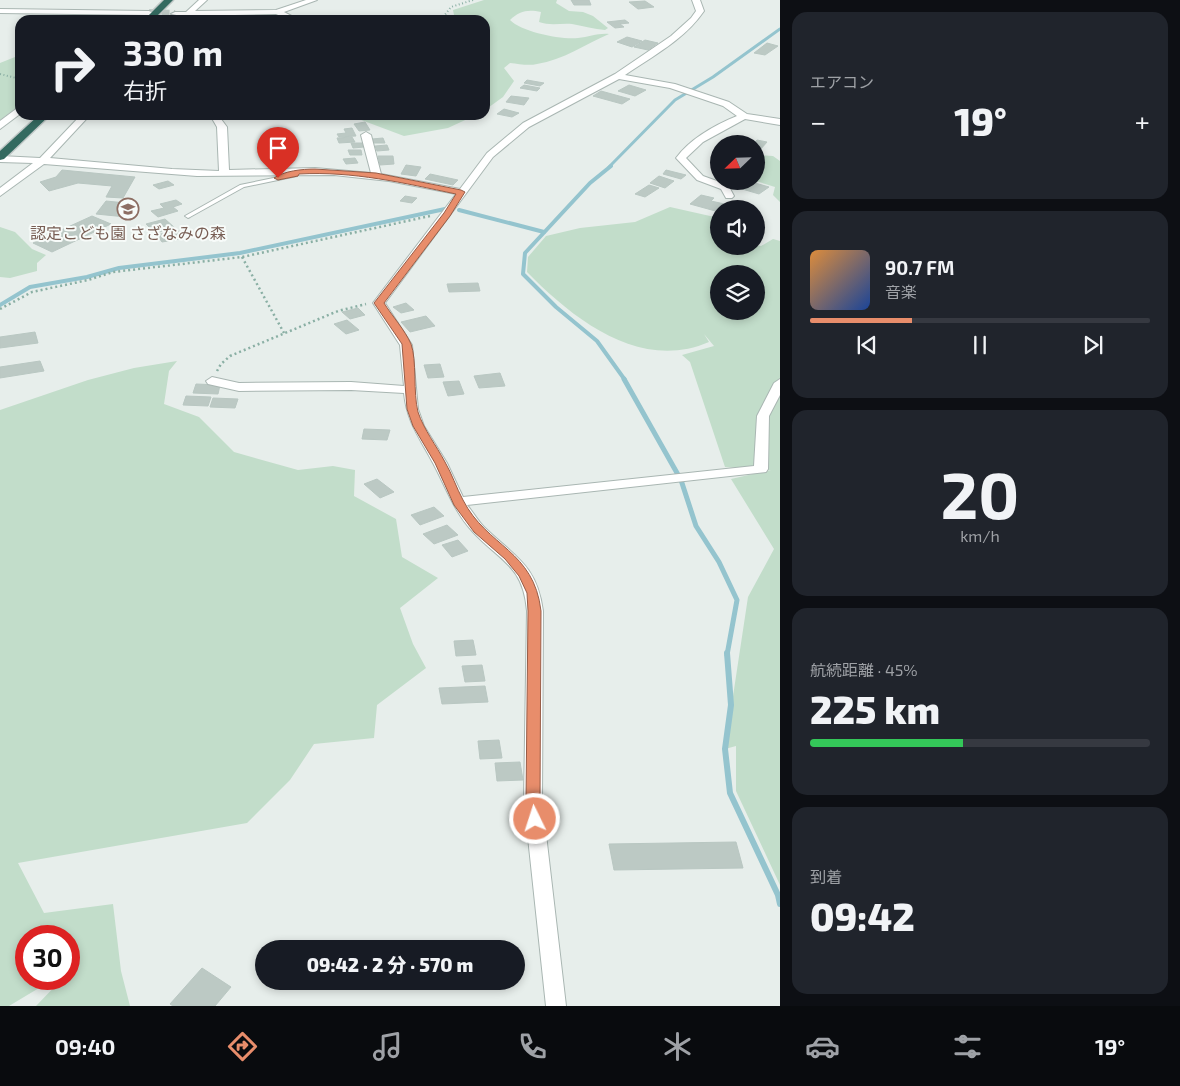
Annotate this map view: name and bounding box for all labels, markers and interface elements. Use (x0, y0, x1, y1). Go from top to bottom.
text: 330 m (123, 31, 223, 73)
icon: right (40, 35, 105, 100)
text: エアコン (810, 72, 874, 91)
text: 右折 (123, 77, 167, 103)
text: 19° (954, 98, 1007, 144)
text: − (810, 104, 826, 138)
text: + (1135, 104, 1150, 138)
pin (257, 127, 299, 178)
icon: arrive (264, 134, 292, 162)
north arrow (710, 135, 765, 190)
map controls (710, 135, 765, 320)
school or university icon: 認定こども園 さざなみの森 (116, 197, 140, 221)
button: sound (710, 200, 765, 255)
place label: 認定こども園 さざなみの森 (30, 223, 226, 242)
text: 90.7 FM (885, 256, 954, 279)
button: layers (710, 265, 765, 320)
text: 音楽 (885, 282, 917, 301)
icon: previous (853, 331, 881, 359)
icon: pause (966, 331, 994, 359)
icon: next (1079, 331, 1107, 359)
text: 20 (941, 454, 1019, 532)
text: km/h (960, 526, 1000, 545)
text: 航続距離 · 45% (810, 660, 918, 679)
text: 225 km (810, 686, 940, 732)
position arrow (508, 792, 560, 844)
text: 到着 (810, 867, 842, 886)
text: 09:42 (810, 893, 915, 939)
speed limit sign: 30 (15, 925, 80, 990)
text: 09:42 · 2 分 · 570 m (307, 953, 473, 976)
icon: directions (225, 1029, 260, 1064)
icon: music (370, 1029, 405, 1064)
icon: phone (515, 1029, 550, 1064)
icon: climate (660, 1029, 695, 1064)
icon: car (805, 1029, 840, 1064)
icon: filters (950, 1029, 985, 1064)
text: 09:40 (55, 1033, 115, 1059)
text: 19° (1095, 1033, 1125, 1059)

